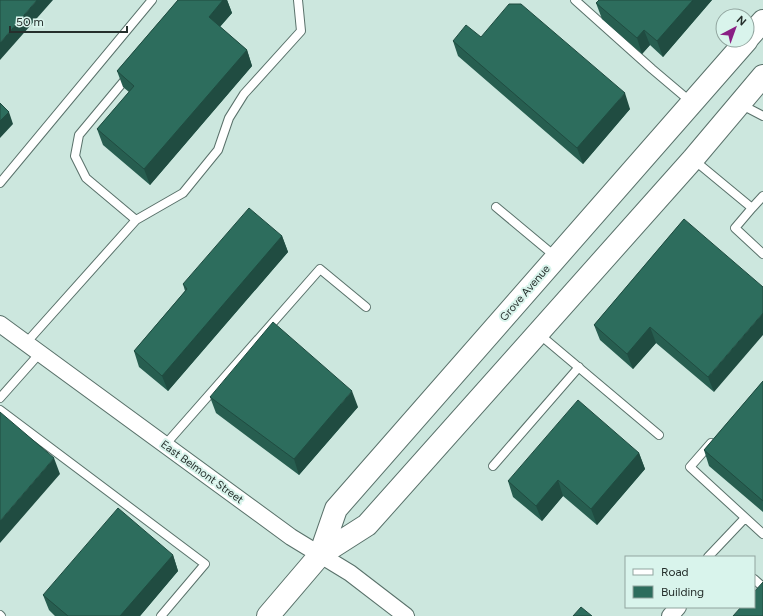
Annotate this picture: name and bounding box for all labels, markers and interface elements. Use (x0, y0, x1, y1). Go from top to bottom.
scale bar (10, 8, 127, 34)
north arrow (715, 8, 755, 48)
text: N (734, 13, 749, 29)
text: 50 m (16, 15, 44, 29)
street label: Grove Avenue (497, 262, 553, 324)
street label: East Belmont Street (158, 438, 246, 506)
legend (625, 556, 755, 608)
text: Road (661, 565, 689, 579)
text: Building (661, 585, 704, 599)

